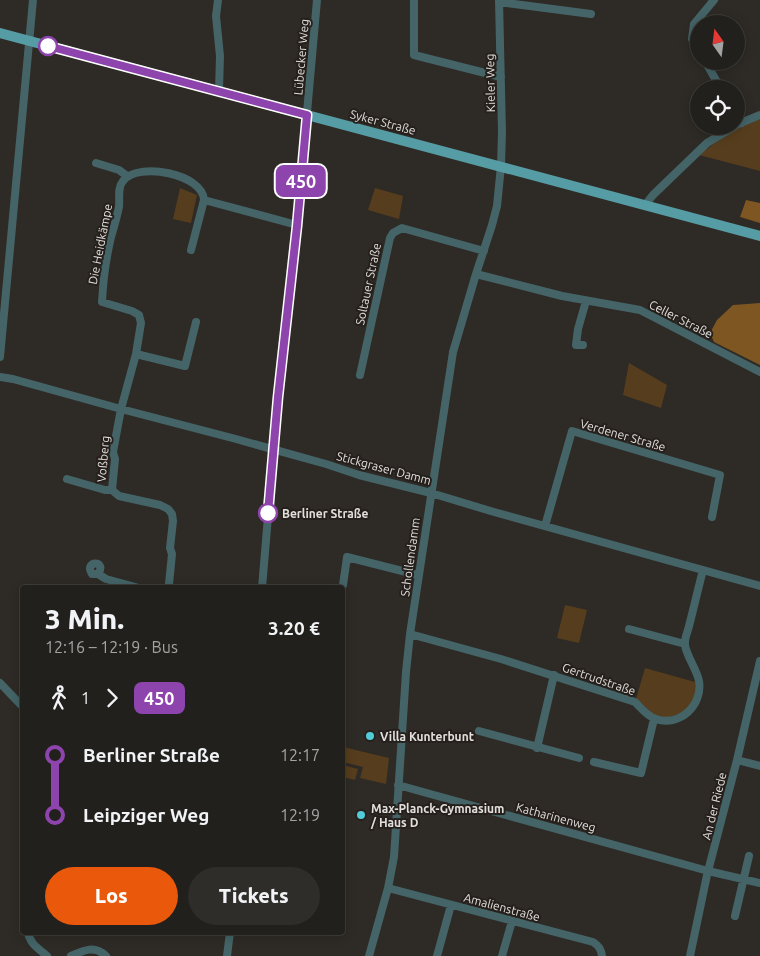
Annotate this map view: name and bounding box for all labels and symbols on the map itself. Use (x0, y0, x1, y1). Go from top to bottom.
north arrow (690, 15, 745, 70)
street label: Lübecker Weg (291, 18, 311, 96)
unlabelled marker (38, 36, 58, 56)
street label: Kieler Weg (483, 54, 497, 112)
street label: Syker Straße (349, 107, 417, 137)
line badge: 450 (272, 165, 330, 197)
street label: Die Heidkämpe (86, 203, 114, 285)
street label: Soltauer Straße (353, 242, 383, 326)
street label: Celler Straße (647, 297, 715, 341)
street label: Verdener Straße (579, 417, 667, 453)
street label: Voßberg (94, 435, 112, 483)
street label: Stickgraser Damm (335, 449, 433, 487)
marker: Berliner Straße (258, 503, 278, 523)
place label: Berliner Straße (282, 507, 369, 520)
street label: Schollendamm (398, 517, 422, 597)
street label: Gertrudstraße (561, 660, 637, 698)
marker: Villa Kunterbunt (364, 730, 376, 742)
place label: Villa Kunterbunt (380, 730, 474, 743)
street label: An der Riede (699, 771, 729, 841)
street label: Katharinenweg (515, 800, 597, 834)
place label: Max-Planck-Gymnasium / Haus D (370, 802, 504, 829)
marker: Max-Planck-Gymnasium / Haus D (355, 809, 367, 821)
street label: Amalienstraße (462, 891, 542, 923)

